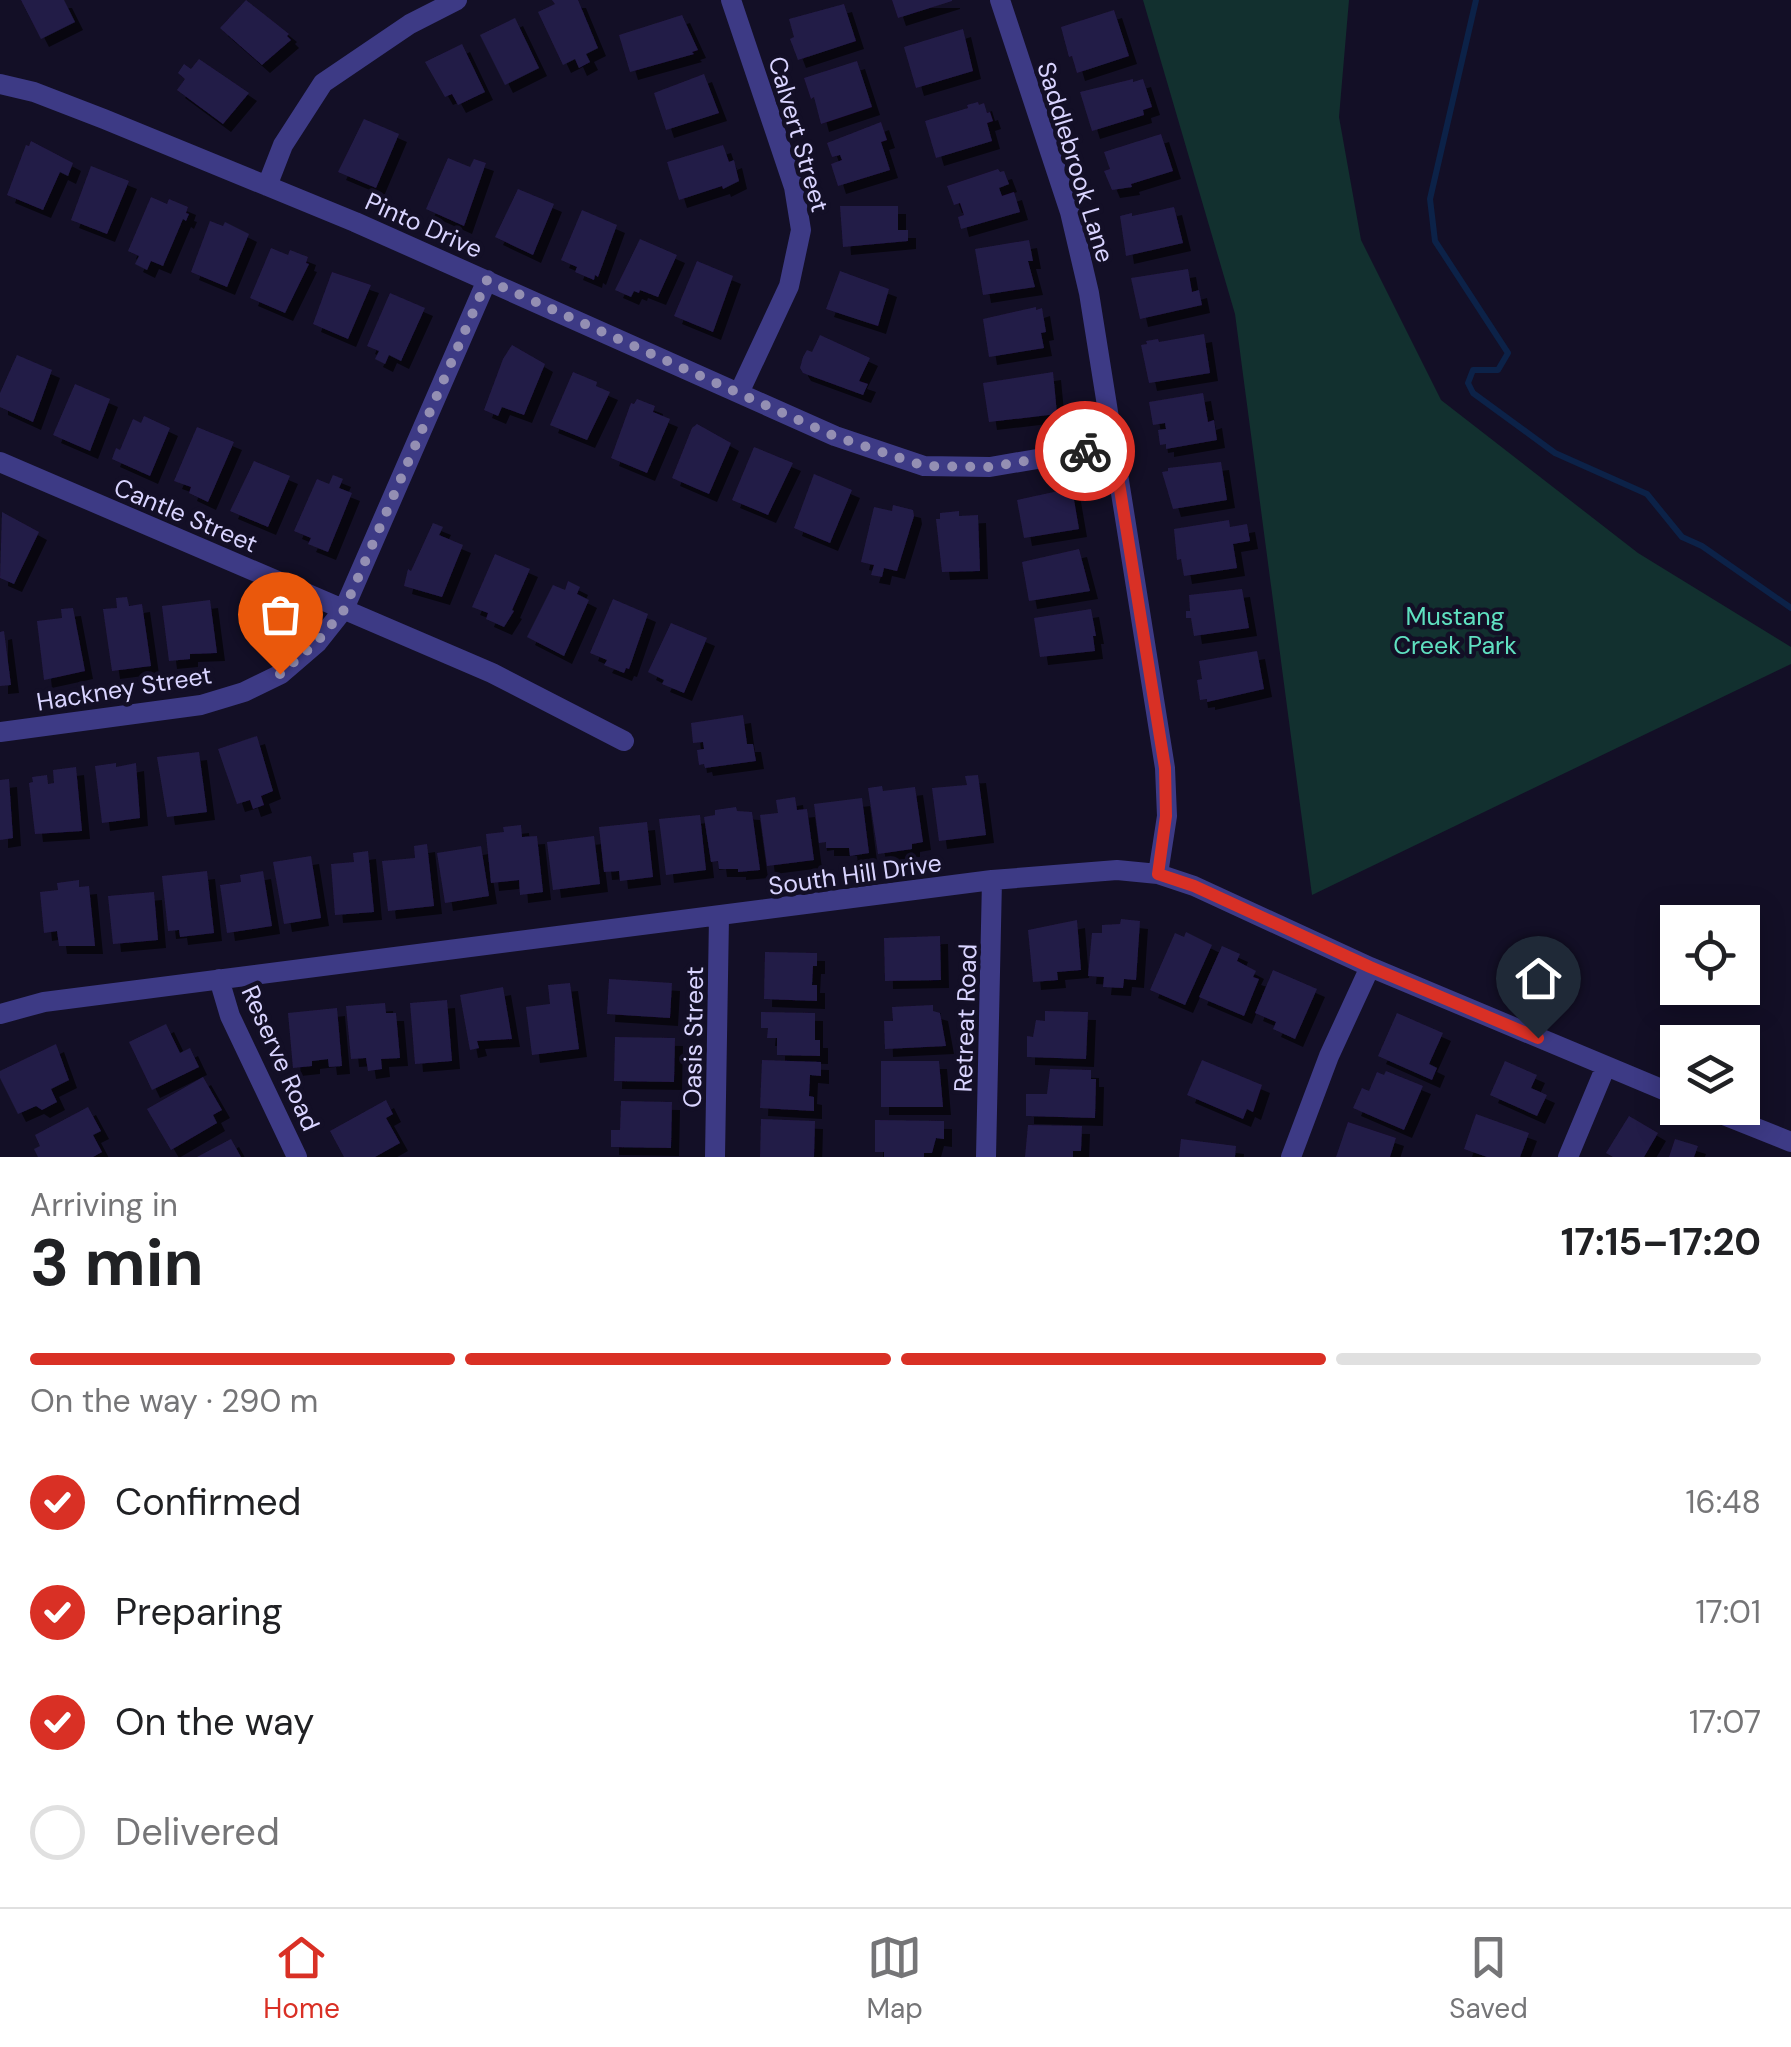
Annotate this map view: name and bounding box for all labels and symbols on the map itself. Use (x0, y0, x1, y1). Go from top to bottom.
street label: Calvert Street (761, 52, 836, 216)
street label: Saddlebrook Lane (1029, 58, 1122, 266)
street label: Pinto Drive (360, 185, 488, 266)
courier (1035, 401, 1135, 501)
street label: Cantle Street (109, 470, 263, 561)
pin (238, 572, 323, 675)
park label: Mustang Creek Park (1393, 600, 1517, 662)
street label: Hackney Street (34, 658, 214, 719)
street label: South Hill Drive (766, 846, 944, 903)
pin (1496, 936, 1581, 1039)
street label: Retreat Road (946, 943, 985, 1093)
street label: Oasis Street (676, 966, 711, 1108)
street label: Reserve Road (234, 980, 327, 1136)

